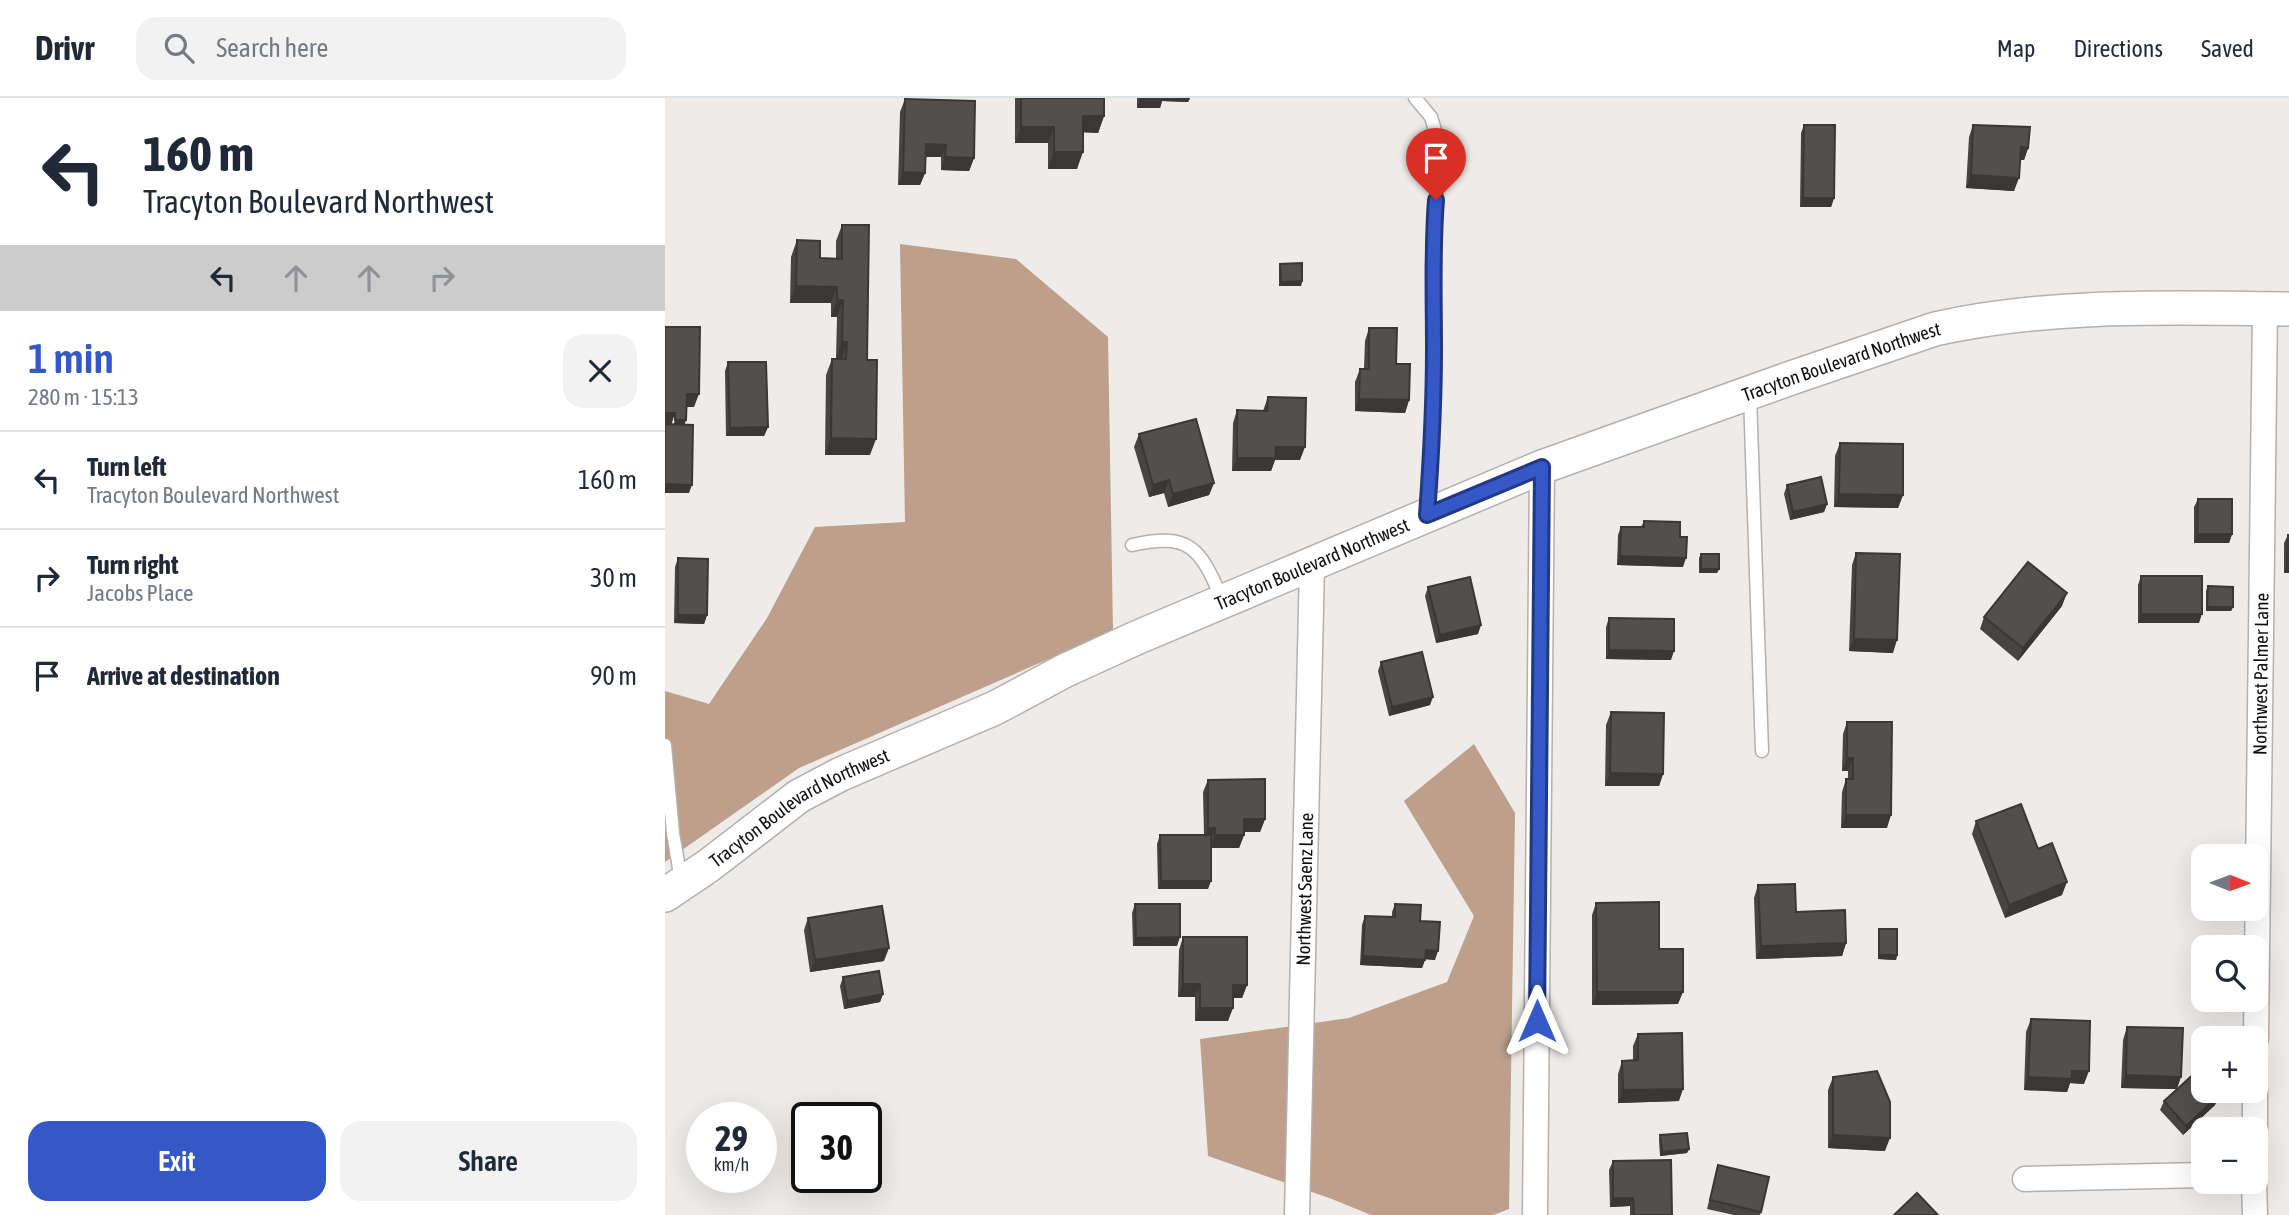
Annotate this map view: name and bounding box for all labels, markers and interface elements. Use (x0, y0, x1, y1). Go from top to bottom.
search box (136, 17, 626, 80)
text: Drivr (35, 29, 94, 67)
icon: search (160, 29, 198, 67)
text: Search here (216, 33, 328, 63)
text: Map (1997, 35, 2035, 62)
text: Directions (2073, 35, 2163, 62)
text: Saved (2201, 35, 2254, 62)
text: 160 m (143, 125, 254, 181)
icon: left (28, 126, 119, 217)
pin (1406, 128, 1466, 200)
icon: arrive (1417, 139, 1455, 177)
text: Tracyton Boulevard Northwest (143, 183, 494, 220)
icon: left (204, 259, 242, 297)
icon: ahead (277, 259, 315, 297)
icon: ahead (350, 259, 388, 297)
icon: right (423, 259, 461, 297)
street label: Tracyton Boulevard Northwest (1739, 317, 1942, 406)
text: 1 min (28, 334, 114, 382)
button: close (563, 334, 637, 408)
text: 280 m · 15:13 (28, 384, 139, 410)
text: Turn left (87, 452, 167, 482)
icon: left (28, 461, 66, 499)
text: 160 m (578, 465, 637, 495)
text: Tracyton Boulevard Northwest (87, 482, 339, 508)
street label: Tracyton Boulevard Northwest (1211, 513, 1412, 615)
text: Turn right (87, 550, 178, 580)
icon: right (28, 559, 66, 597)
text: 30 m (590, 563, 637, 593)
text: Jacobs Place (87, 580, 194, 606)
street label: Northwest Palmer Lane (2248, 593, 2272, 755)
icon: arrive (28, 657, 66, 695)
text: Arrive at destination (87, 661, 280, 691)
text: 90 m (590, 661, 637, 691)
street label: Tracyton Boulevard Northwest (705, 744, 892, 872)
street label: Northwest Saenz Lane (1292, 812, 1317, 966)
north arrow (2191, 844, 2268, 920)
map controls (2191, 844, 2268, 1194)
button: search (2191, 935, 2268, 1012)
position arrow (1500, 984, 1574, 1058)
button: + (2191, 1026, 2268, 1103)
speed limit sign: 30 (791, 1102, 882, 1193)
button: − (2191, 1117, 2268, 1194)
text: 29 (715, 1118, 748, 1158)
button: Exit (28, 1121, 326, 1201)
button: Share (340, 1121, 637, 1201)
text: km/h (714, 1154, 749, 1175)

